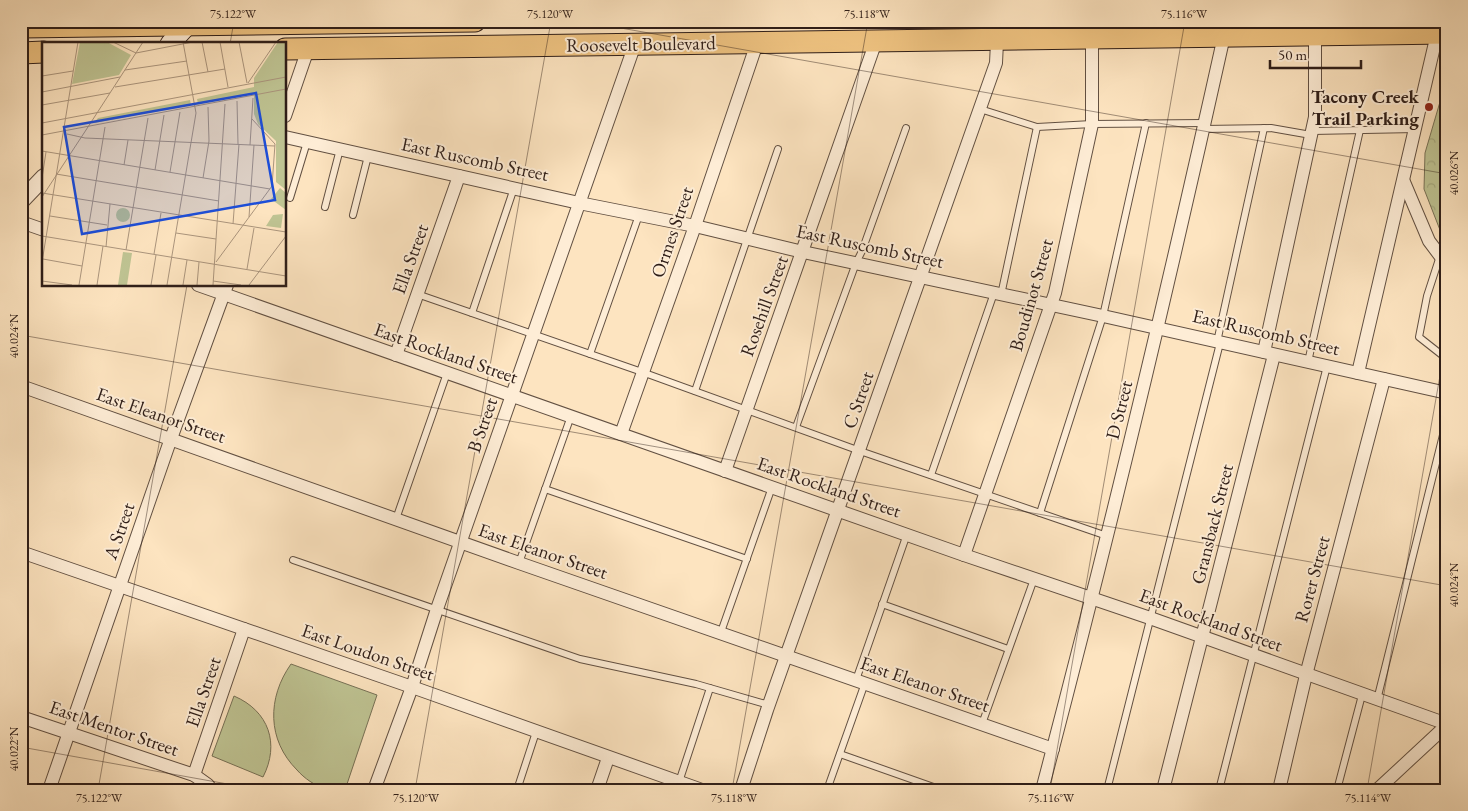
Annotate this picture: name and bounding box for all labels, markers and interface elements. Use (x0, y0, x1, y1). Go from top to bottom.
text: 75.122°W (210, 6, 257, 22)
text: 75.120°W (527, 6, 574, 22)
text: 75.118°W (844, 6, 891, 22)
text: 75.116°W (1161, 6, 1208, 22)
street label: Roosevelt Boulevard (566, 30, 716, 58)
scale bar (1270, 38, 1362, 70)
inset map (42, 42, 286, 286)
text: 50 m (1278, 45, 1307, 64)
place label: Tacony Creek Trail Parking (1311, 84, 1420, 131)
marker: Tacony Creek Trail Parking (1423, 101, 1435, 113)
street label: East Ruscomb Street (399, 131, 551, 187)
text: 40.026°N (1446, 150, 1462, 195)
street label: Ormes Street (645, 183, 699, 281)
street label: East Ruscomb Street (794, 218, 946, 274)
street label: Ella Street (386, 220, 434, 298)
street label: Boudinot Street (1003, 236, 1059, 354)
street label: Rosehill Street (734, 252, 794, 360)
street label: East Ruscomb Street (1190, 303, 1342, 361)
text: 40.024°N (6, 313, 22, 358)
street label: East Rockland Street (371, 317, 521, 389)
street label: C Street (837, 368, 879, 432)
street label: D Street (1100, 378, 1138, 442)
street label: East Eleanor Street (93, 381, 229, 449)
street label: B Street (461, 394, 503, 456)
street label: East Rockland Street (754, 451, 904, 523)
street label: Gransback Street (1185, 461, 1239, 587)
street label: A Street (97, 499, 140, 564)
street label: East Eleanor Street (475, 517, 611, 585)
street label: Rorer Street (1288, 533, 1336, 625)
text: 40.024°N (1446, 562, 1462, 607)
street label: East Rockland Street (1136, 582, 1286, 658)
street label: East Loudon Street (298, 618, 438, 686)
street label: East Eleanor Street (857, 650, 993, 718)
street label: Ella Street (179, 653, 227, 731)
street label: East Mentor Street (46, 694, 182, 762)
text: 40.022°N (6, 726, 22, 771)
text: 75.122°W (76, 790, 123, 806)
text: 75.120°W (393, 790, 440, 806)
text: 75.118°W (711, 790, 758, 806)
text: 75.116°W (1028, 790, 1075, 806)
text: 75.114°W (1345, 790, 1392, 806)

